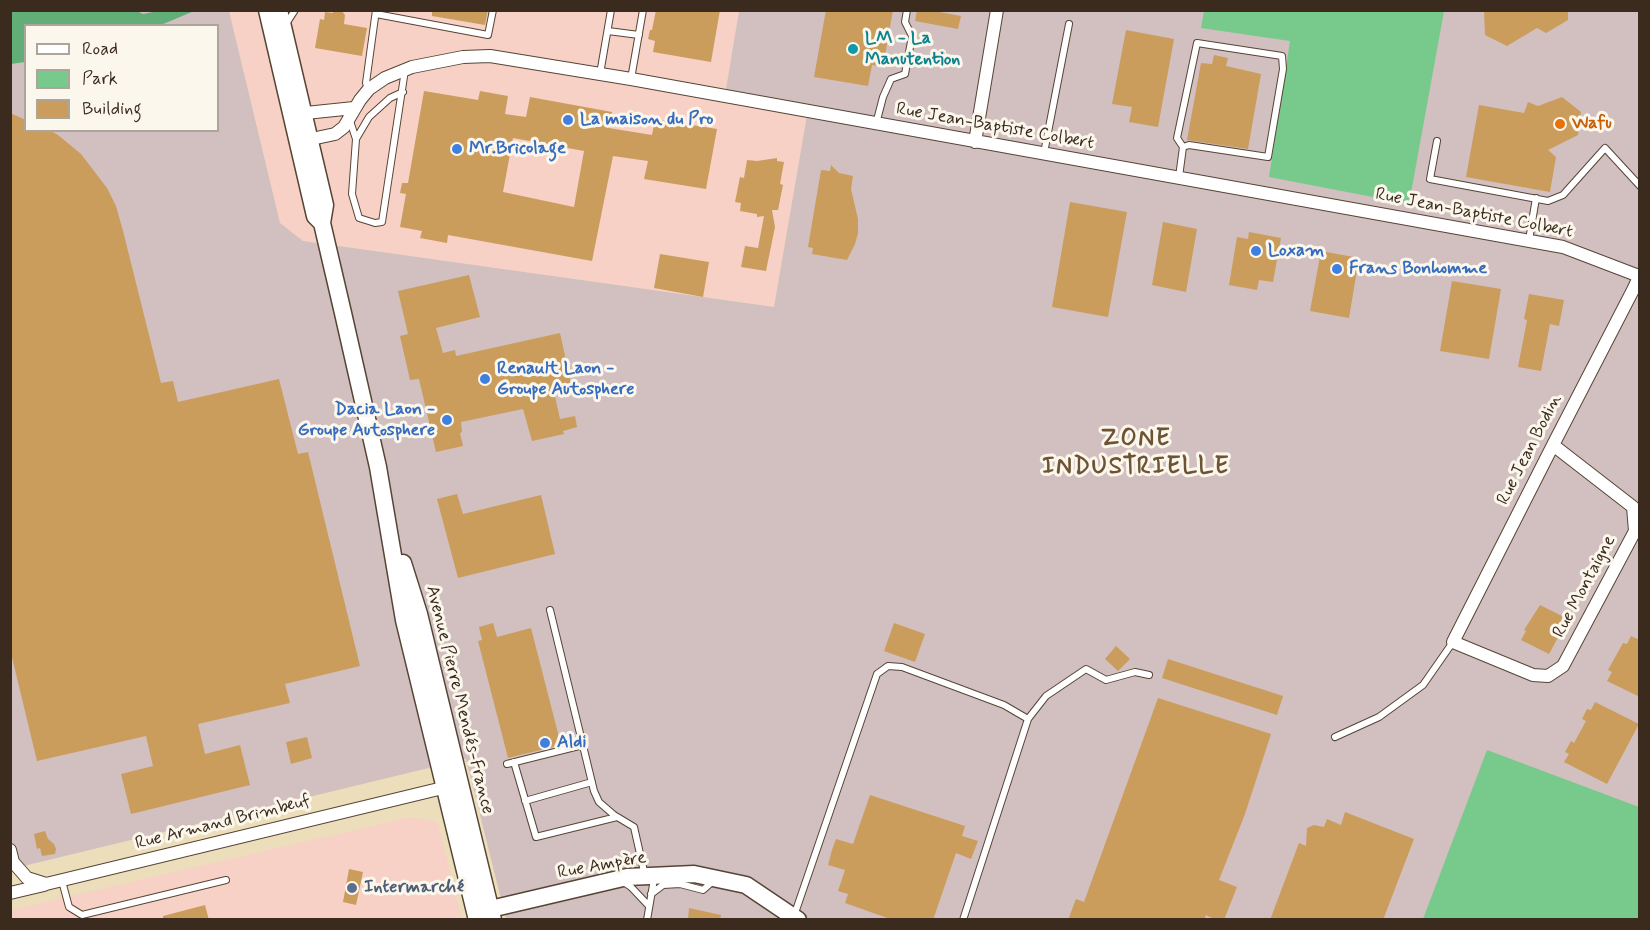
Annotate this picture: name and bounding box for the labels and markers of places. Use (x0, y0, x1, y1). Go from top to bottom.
place label: LM - La Manutention (865, 28, 960, 70)
marker: LM - La Manutention (846, 42, 860, 56)
place label: La maison du Pro (580, 109, 713, 131)
marker: La maison du Pro (561, 113, 575, 127)
place label: Wafu (1572, 113, 1612, 135)
marker: Wafu (1553, 117, 1567, 131)
place label: Mr.Bricolage (469, 138, 566, 160)
marker: Mr.Bricolage (450, 142, 464, 156)
place label: Loxam (1268, 240, 1324, 262)
marker: Loxam (1249, 244, 1263, 258)
place label: Frans Bonhomme (1349, 258, 1487, 280)
marker: Frans Bonhomme (1330, 262, 1344, 276)
place label: Renault Laon - Groupe Autosphere (497, 358, 634, 400)
marker: Renault Laon - Groupe Autosphere (478, 372, 492, 386)
place label: Dacia Laon - Groupe Autosphere (298, 399, 435, 442)
marker: Dacia Laon - Groupe Autosphere (440, 413, 454, 427)
place label: Aldi (557, 732, 586, 754)
marker: Aldi (538, 736, 552, 750)
place label: Intermarché (364, 877, 464, 899)
marker: Intermarché (345, 881, 359, 895)

